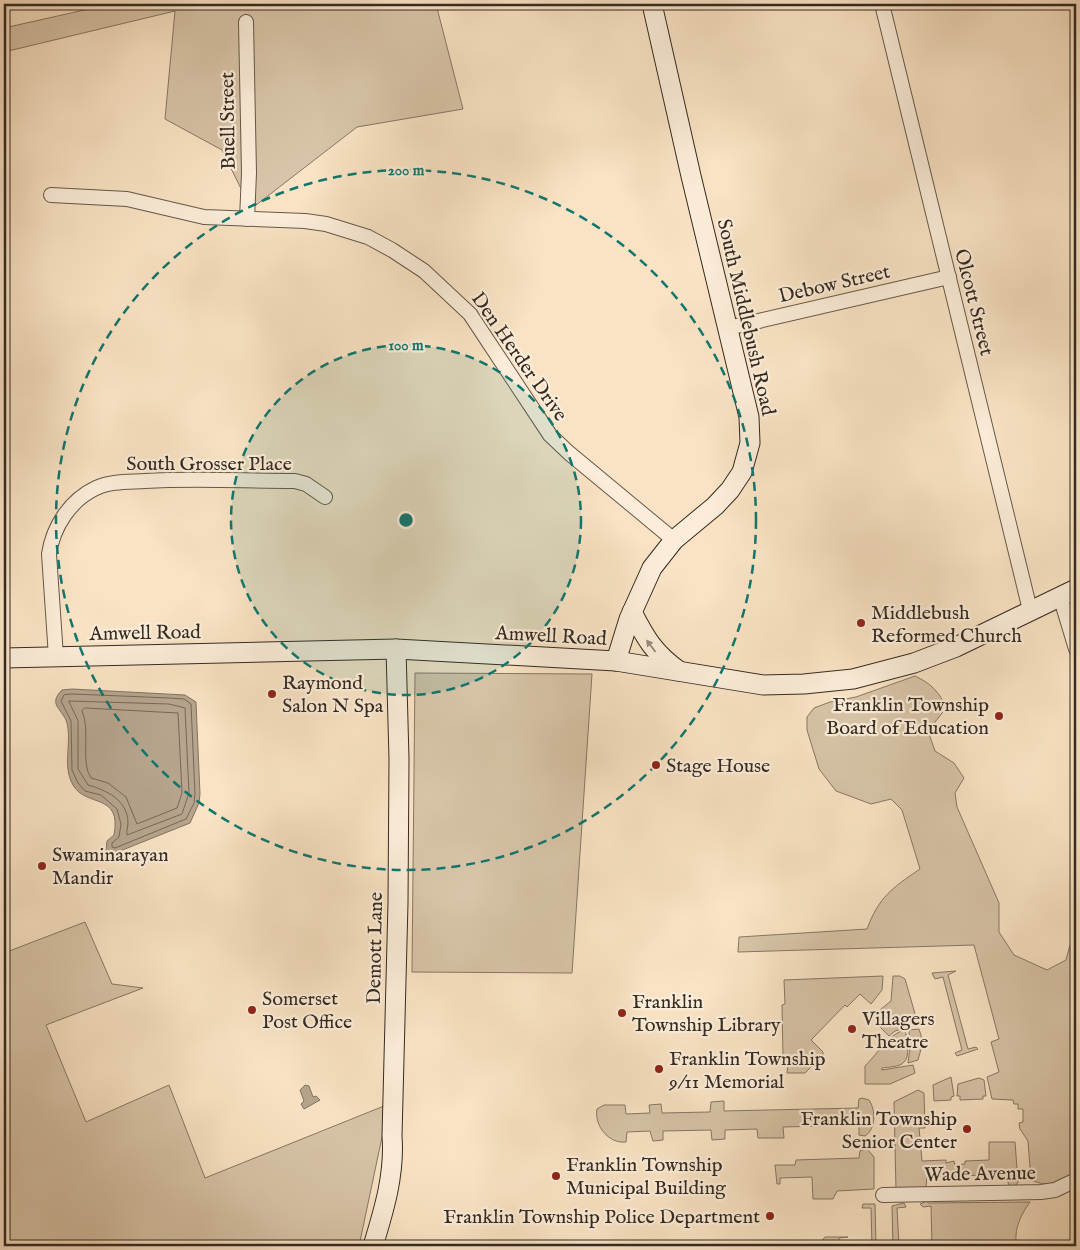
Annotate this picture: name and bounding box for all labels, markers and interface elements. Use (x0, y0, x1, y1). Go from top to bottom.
street label: Buell Street (215, 72, 242, 170)
text: 200 m (388, 161, 425, 180)
street label: South Middlebush Road (711, 216, 780, 419)
street label: Olcott Street (948, 246, 999, 358)
street label: Debow Street (776, 259, 893, 309)
street label: Den Herder Drive (465, 288, 573, 426)
text: 100 m (388, 336, 424, 355)
street label: South Grosser Place (126, 452, 292, 477)
centre of rings (397, 511, 415, 529)
place label: Middlebush Reformed Church (871, 601, 1022, 649)
marker: Middlebush Reformed Church (855, 617, 867, 629)
street label: Amwell Road (88, 620, 201, 647)
street label: Amwell Road (494, 621, 608, 652)
one-way arrow (646, 639, 656, 653)
place label: Raymond Salon N Spa (282, 671, 384, 719)
marker: Raymond Salon N Spa (266, 688, 278, 700)
place label: Franklin Township Board of Education (826, 693, 989, 741)
marker: Franklin Township Board of Education (993, 710, 1005, 722)
place label: Stage House (666, 754, 770, 779)
marker: Stage House (650, 759, 662, 771)
place label: Swaminarayan Mandir (52, 843, 169, 891)
marker: Swaminarayan Mandir (36, 860, 48, 872)
street label: Demott Lane (362, 892, 389, 1004)
place label: Somerset Post Office (262, 987, 352, 1035)
place label: Franklin Township Library (632, 990, 781, 1038)
marker: Somerset Post Office (246, 1004, 258, 1016)
marker: Franklin Township Library (616, 1007, 628, 1019)
place label: Villagers Theatre (861, 1007, 934, 1055)
marker: Villagers Theatre (846, 1023, 858, 1035)
place label: Franklin Township 9/11 Memorial (668, 1047, 826, 1095)
marker: Franklin Township 9/11 Memorial (653, 1063, 665, 1075)
place label: Franklin Township Senior Center (800, 1107, 958, 1155)
marker: Franklin Township Senior Center (961, 1123, 973, 1135)
place label: Franklin Township Municipal Building (566, 1153, 727, 1201)
street label: Wade Avenue (924, 1161, 1036, 1188)
marker: Franklin Township Municipal Building (550, 1170, 562, 1182)
place label: Franklin Township Police Department (443, 1205, 760, 1230)
marker: Franklin Township Police Department (764, 1210, 776, 1222)

